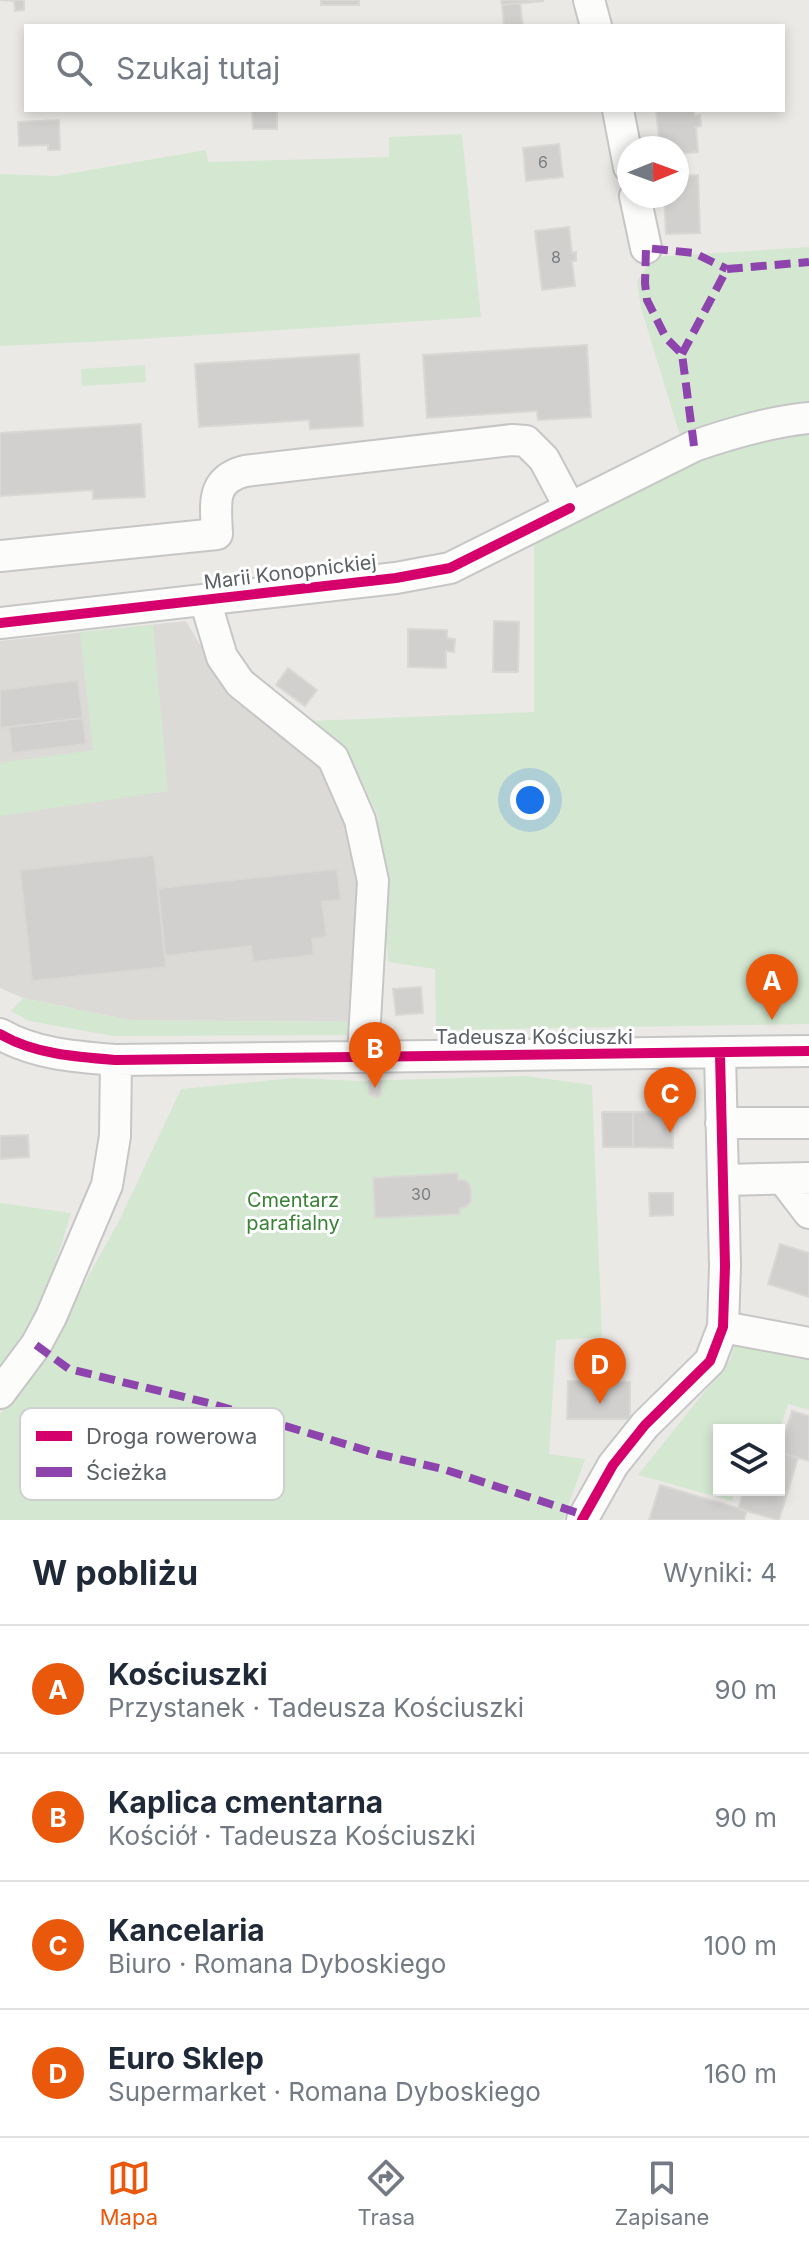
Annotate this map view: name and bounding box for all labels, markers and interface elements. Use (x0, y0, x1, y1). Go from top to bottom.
search box (24, 24, 785, 112)
icon: search (52, 46, 96, 90)
text: Szukaj tutaj (116, 50, 280, 86)
north arrow (617, 136, 689, 208)
house number: 6 (538, 152, 548, 172)
house number: 8 (551, 247, 561, 267)
street label: Marii Konopnickiej (202, 550, 378, 594)
your location (510, 780, 550, 820)
pin: A (746, 954, 798, 1020)
pin: B (349, 1022, 401, 1088)
street label: Tadeusza Kościuszki (435, 1025, 633, 1049)
pin: C (644, 1067, 696, 1133)
house number: 30 (411, 1184, 431, 1204)
park label: Cmentarz parafialny (246, 1188, 340, 1235)
pin: D (574, 1338, 626, 1404)
legend (20, 1408, 284, 1500)
text: Droga rowerowa (86, 1423, 257, 1449)
map controls (713, 1424, 785, 1496)
button: layers (713, 1424, 785, 1496)
text: Ścieżka (86, 1459, 167, 1485)
text: W pobliżu (32, 1552, 198, 1593)
text: Wyniki: 4 (663, 1557, 777, 1588)
text: Kościuszki (108, 1656, 268, 1692)
text: A (48, 1674, 68, 1705)
text: 90 m (714, 1674, 777, 1705)
text: Przystanek · Tadeusza Kościuszki (108, 1692, 524, 1723)
text: Kaplica cmentarna (108, 1784, 383, 1820)
text: B (49, 1802, 67, 1833)
text: 90 m (714, 1802, 777, 1833)
text: Kościół · Tadeusza Kościuszki (108, 1820, 476, 1851)
text: Kancelaria (108, 1912, 265, 1948)
text: C (48, 1930, 68, 1961)
text: 100 m (704, 1930, 777, 1961)
text: Biuro · Romana Dyboskiego (108, 1948, 446, 1979)
text: Euro Sklep (108, 2040, 264, 2076)
text: D (49, 2058, 67, 2089)
text: 160 m (704, 2058, 777, 2089)
text: Supermarket · Romana Dyboskiego (108, 2076, 541, 2107)
tab: Mapa (100, 2156, 158, 2230)
tab: Trasa (357, 2156, 415, 2230)
tab: Zapisane (614, 2156, 709, 2230)

